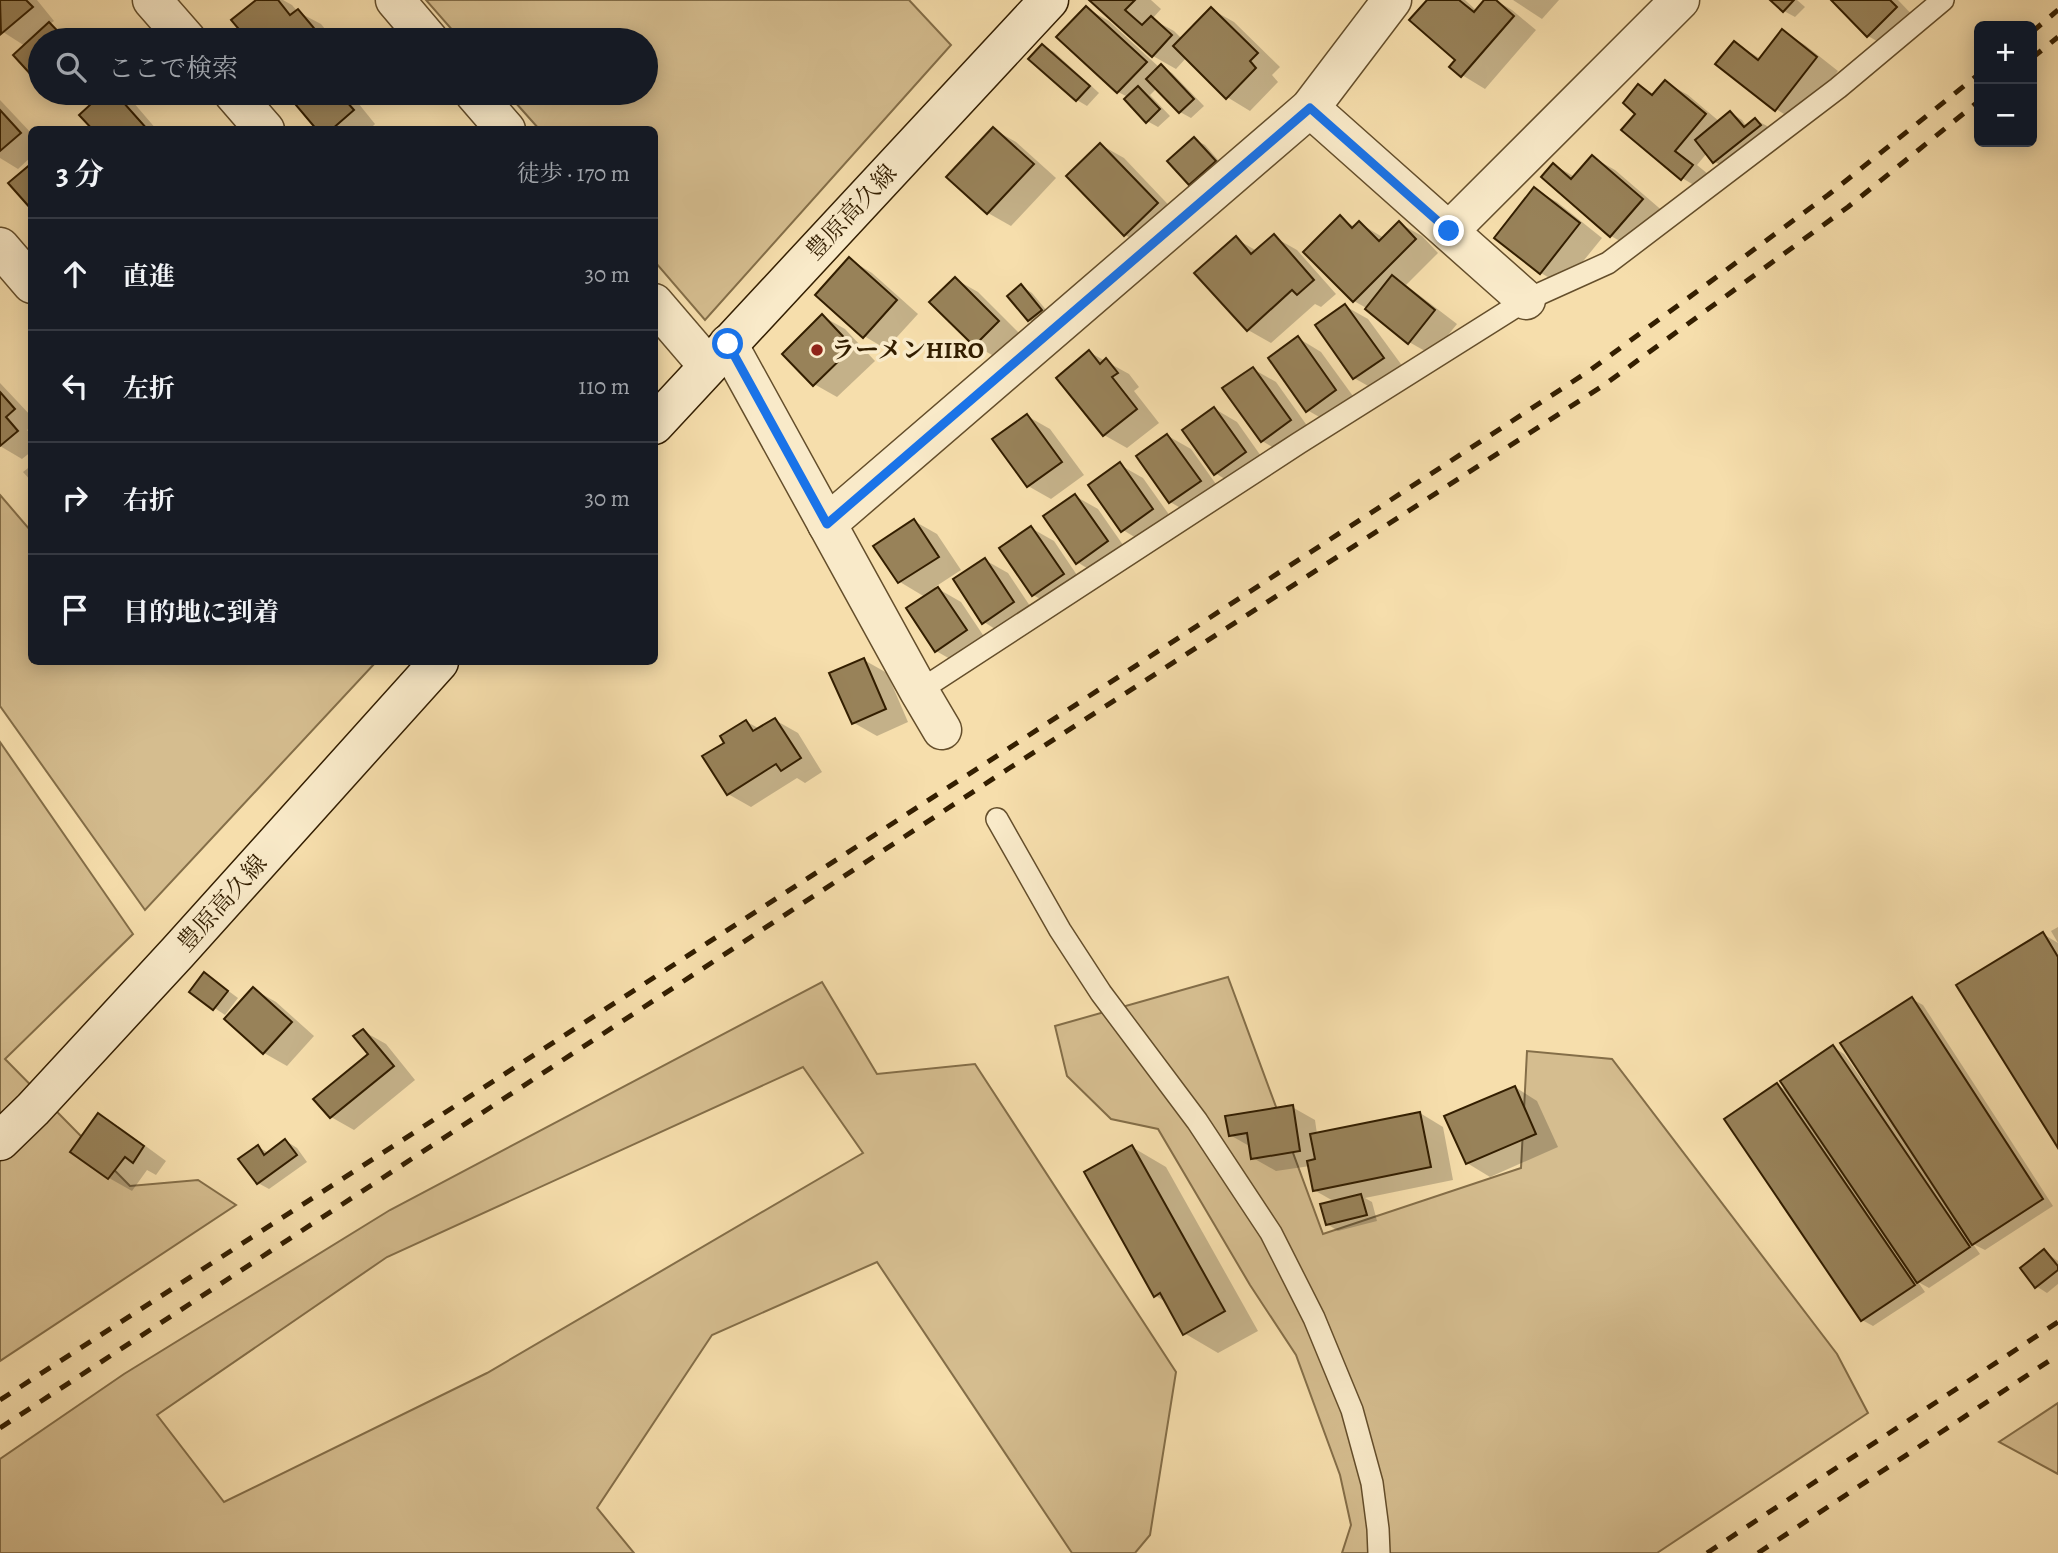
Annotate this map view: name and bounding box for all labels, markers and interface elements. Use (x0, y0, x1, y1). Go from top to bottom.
map controls (1974, 21, 2037, 147)
button: + (1974, 21, 2037, 84)
search box (28, 28, 658, 105)
icon: search (52, 48, 90, 86)
text: ここで検索 (108, 51, 238, 86)
button: − (1974, 84, 2037, 147)
text: 3 分 (56, 154, 104, 194)
street label: 豊原高久線 (798, 157, 904, 267)
text: 徒歩 · 170 m (517, 158, 630, 189)
route end (1433, 215, 1464, 246)
icon: ahead (56, 255, 94, 293)
text: 直進 (123, 259, 175, 294)
text: 30 m (584, 259, 630, 290)
route start (712, 328, 743, 359)
place label: ラーメンHIRO (831, 334, 984, 366)
marker: ラーメンHIRO (809, 342, 825, 358)
icon: left (56, 367, 94, 405)
text: 左折 (123, 371, 175, 406)
text: 110 m (578, 371, 630, 402)
icon: right (56, 479, 94, 517)
text: 右折 (123, 483, 175, 518)
text: 30 m (584, 483, 630, 514)
icon: arrive (56, 591, 94, 629)
text: 目的地に到着 (123, 595, 279, 630)
street label: 豊原高久線 (170, 848, 274, 958)

